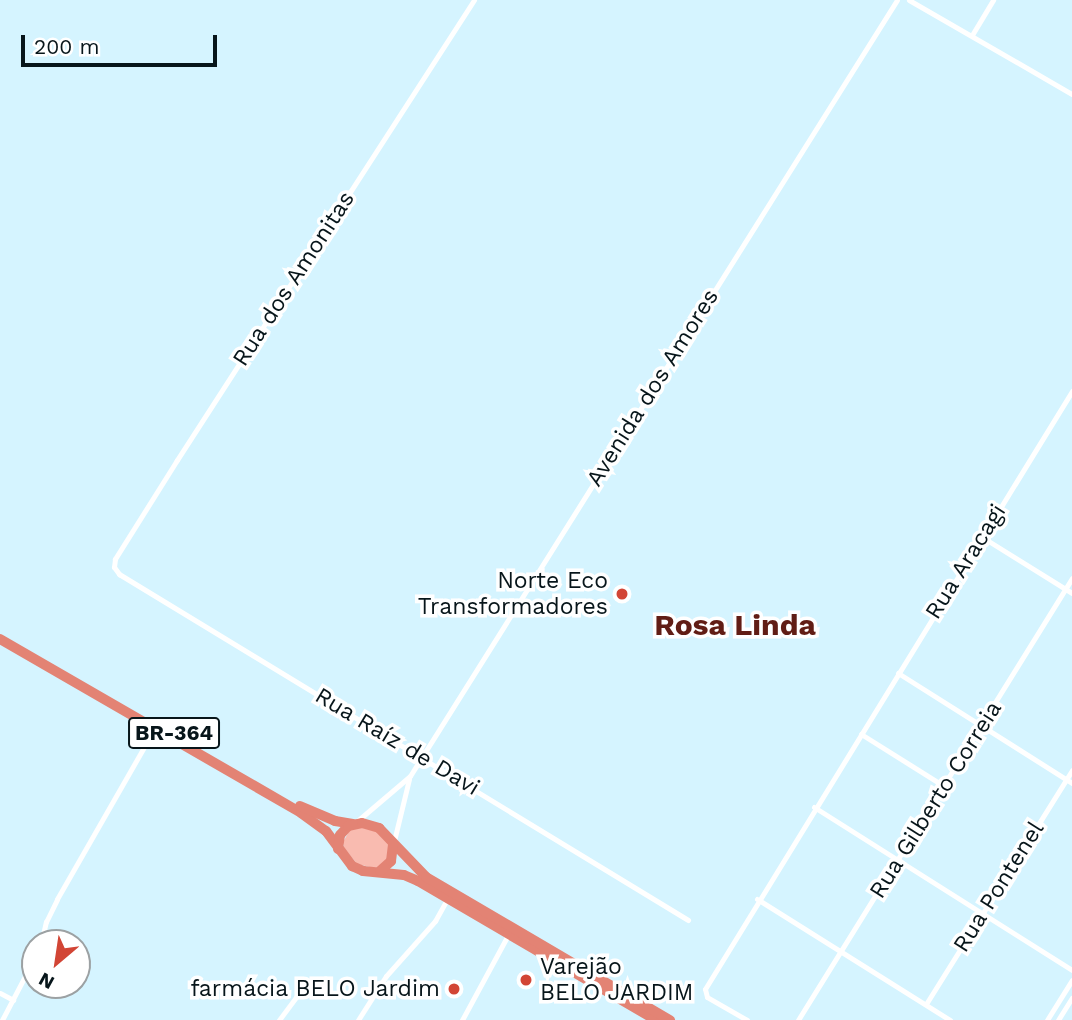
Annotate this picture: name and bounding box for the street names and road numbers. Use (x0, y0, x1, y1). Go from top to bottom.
street label: Rua dos Amonitas (227, 186, 361, 372)
street label: Avenida dos Amores (581, 284, 725, 492)
street label: Rua Aracagi (919, 499, 1013, 625)
street label: Rua Raíz de Davi (310, 682, 484, 802)
street label: Rua Gilberto Correia (864, 696, 1008, 904)
road number: BR-364 (127, 716, 221, 750)
street label: Rua Pontenel (948, 816, 1050, 958)

